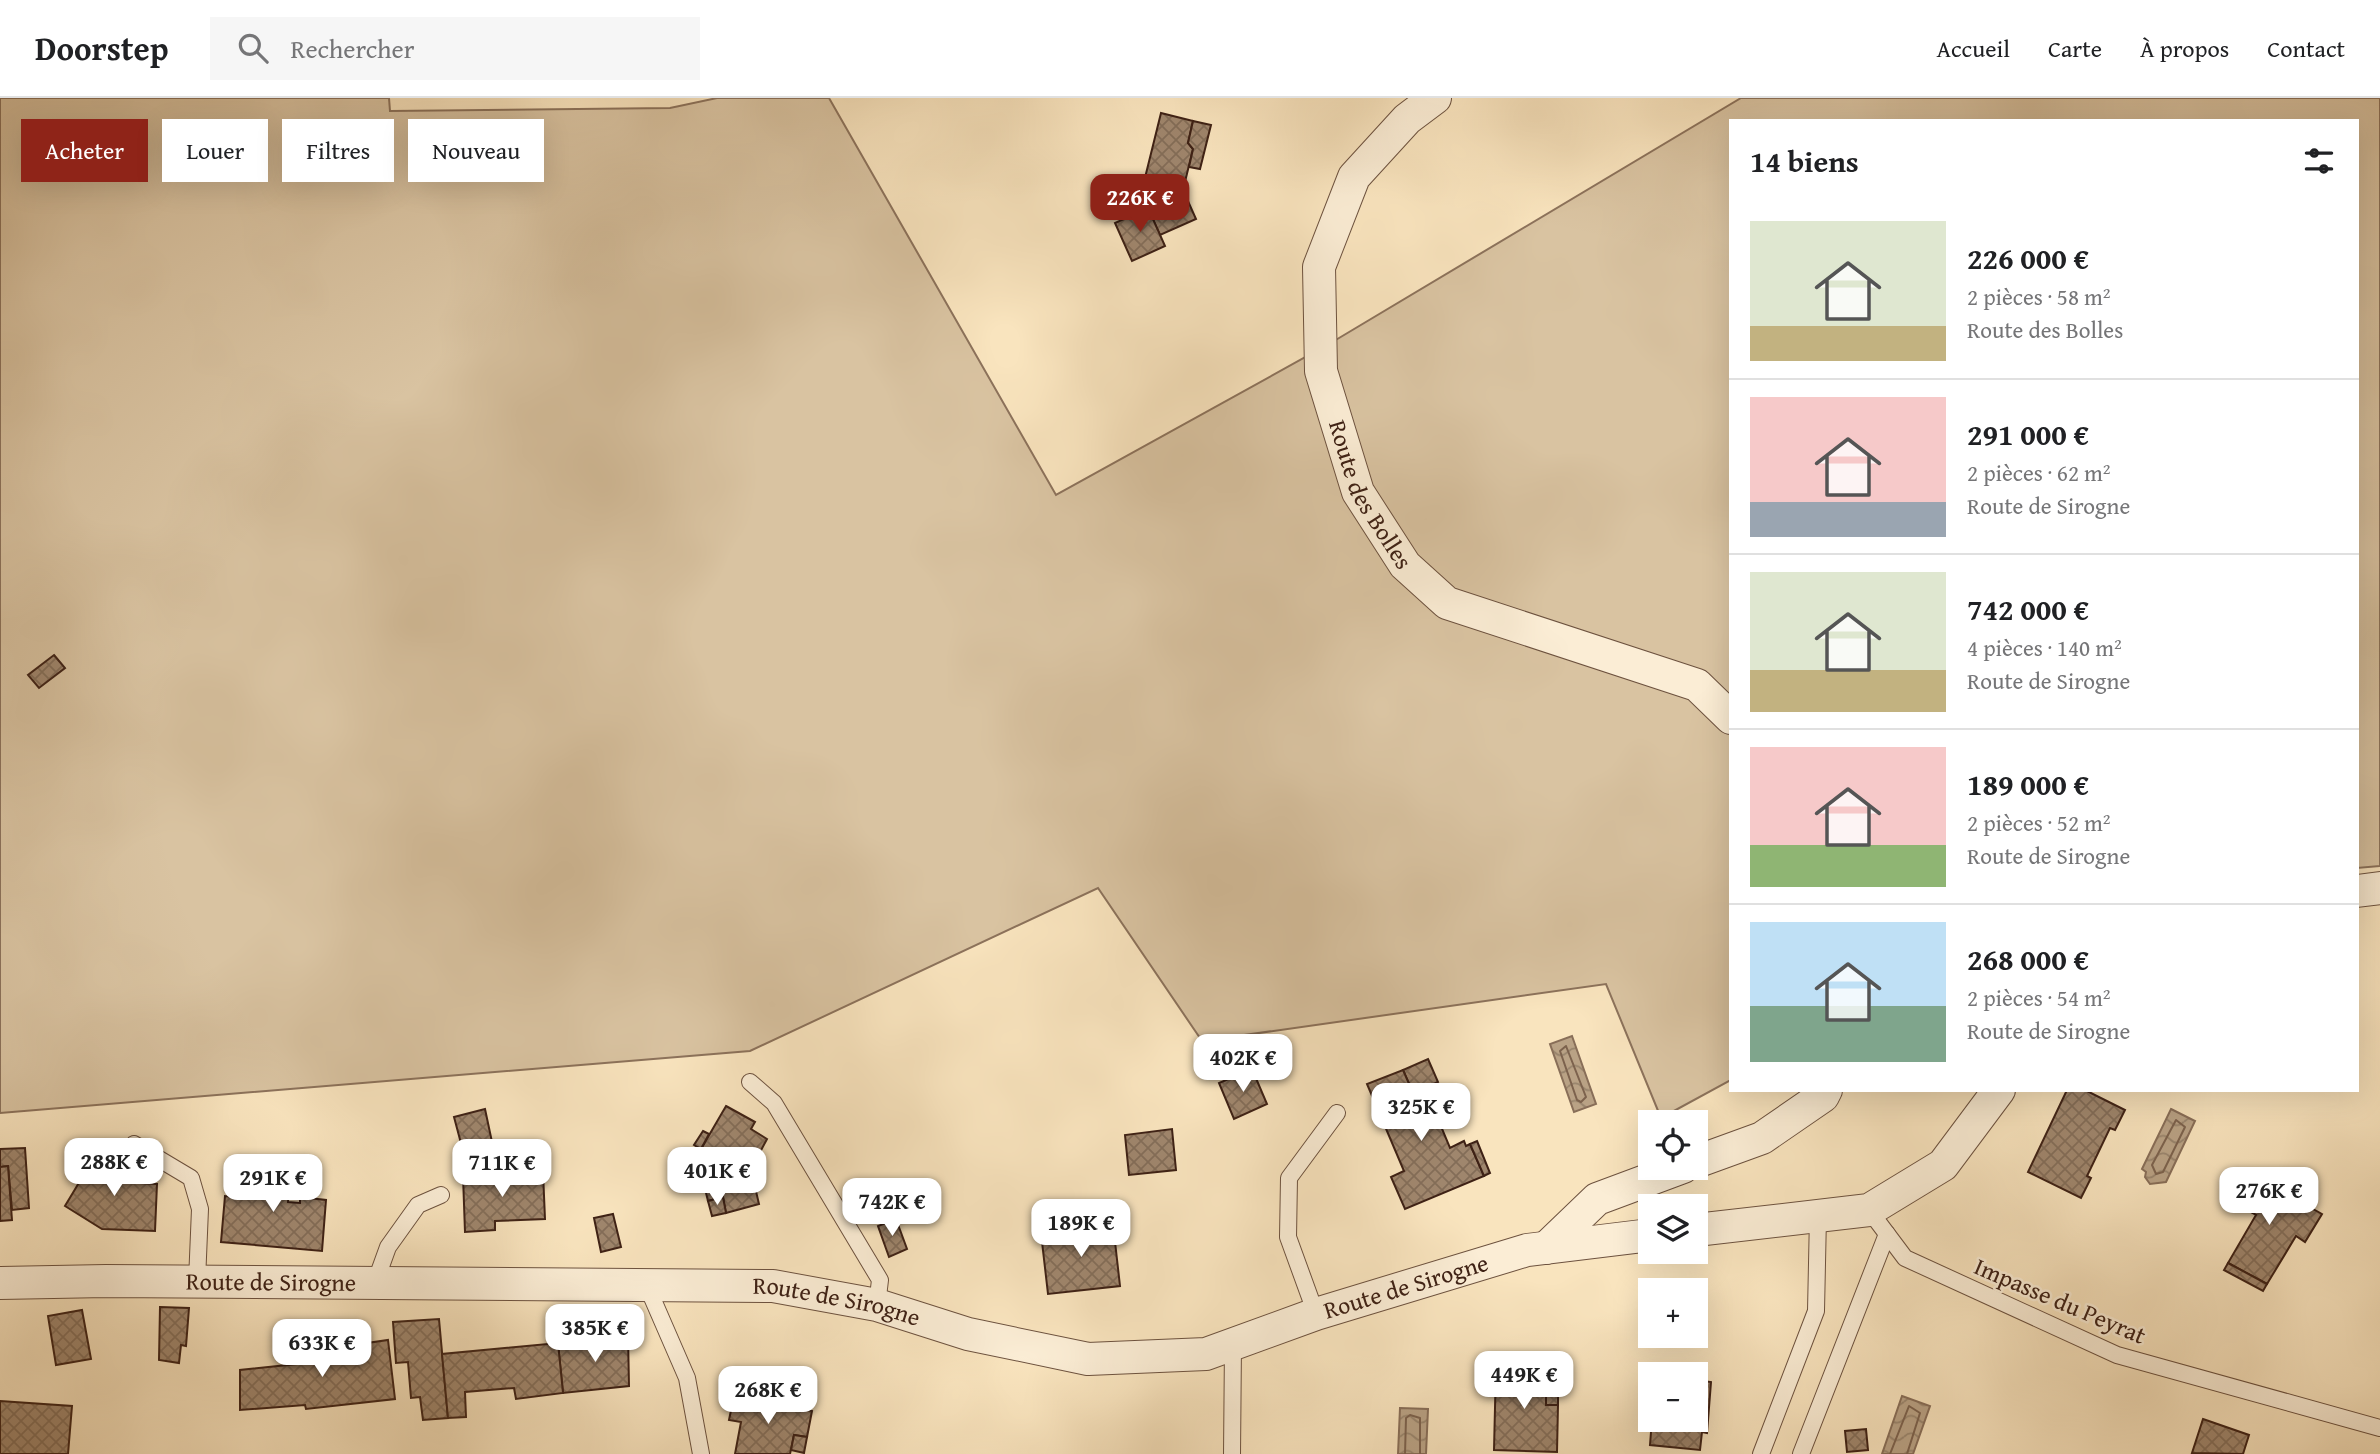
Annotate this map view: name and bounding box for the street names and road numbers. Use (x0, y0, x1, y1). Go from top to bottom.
street label: Route des Bolles (1320, 416, 1421, 576)
street label: Route de Sirogne (1319, 1245, 1492, 1328)
street label: Impasse du Peyrat (1969, 1249, 2152, 1353)
street label: Route de Sirogne (186, 1264, 356, 1300)
street label: Route de Sirogne (753, 1268, 925, 1335)

